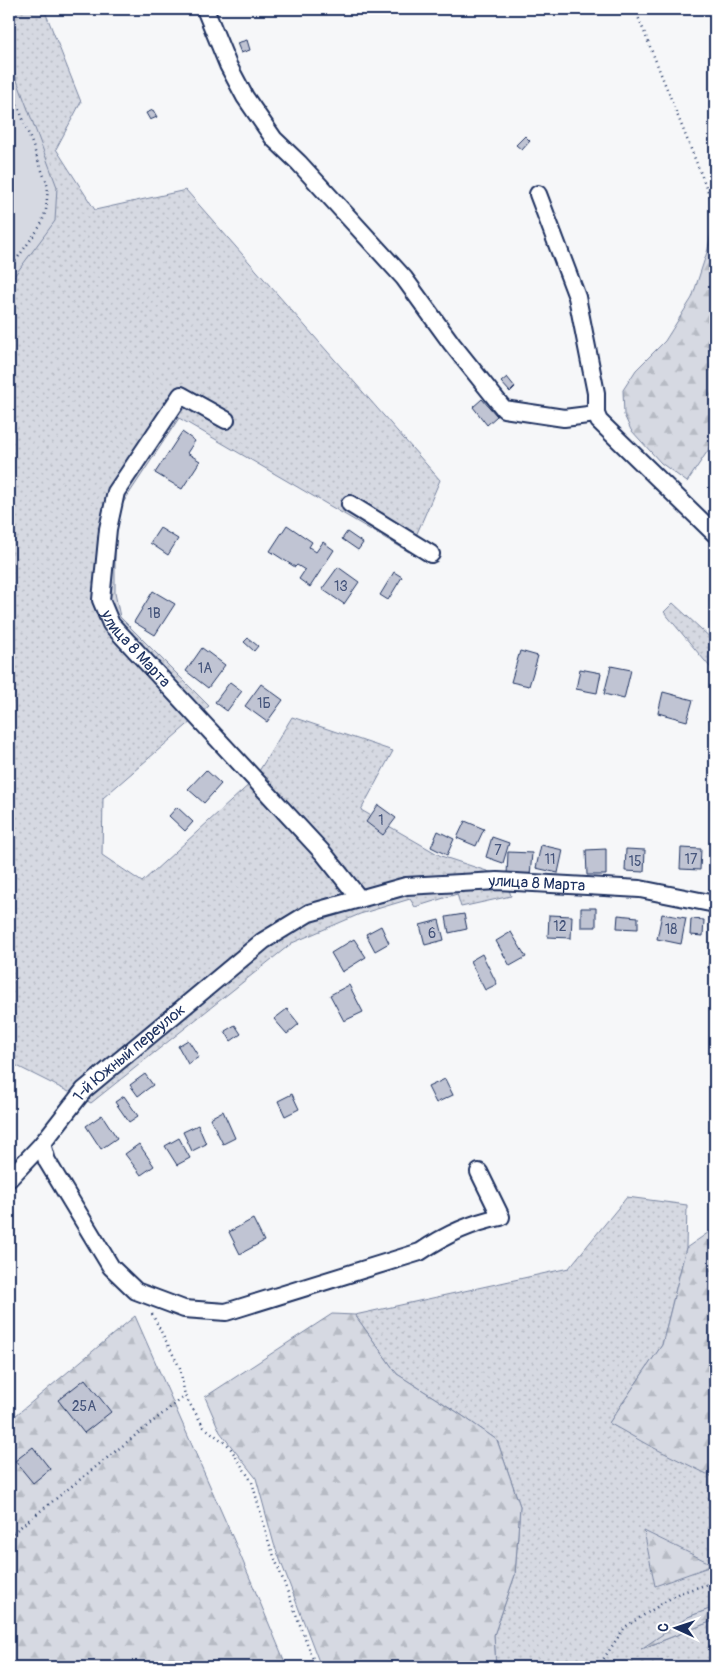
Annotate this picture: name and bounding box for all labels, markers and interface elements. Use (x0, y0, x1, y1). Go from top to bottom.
house number: 1З (334, 578, 348, 595)
house number: 1В (147, 605, 161, 622)
street label: улица 8 Марта (96, 606, 175, 692)
house number: 1А (198, 660, 212, 677)
house number: 1Б (257, 695, 271, 712)
house number: 1 (378, 812, 384, 829)
house number: 7 (494, 842, 502, 859)
house number: 11 (545, 851, 555, 868)
house number: 17 (685, 851, 698, 868)
house number: 15 (628, 853, 642, 870)
street label: улица 8 Марта (487, 871, 586, 896)
house number: 12 (553, 918, 567, 935)
house number: 18 (665, 921, 677, 938)
house number: 6 (428, 925, 436, 942)
street label: 1-й Южный переулок (69, 1000, 190, 1106)
house number: 25А (72, 1398, 96, 1415)
north arrow (652, 1604, 702, 1654)
text: С (655, 1622, 672, 1632)

